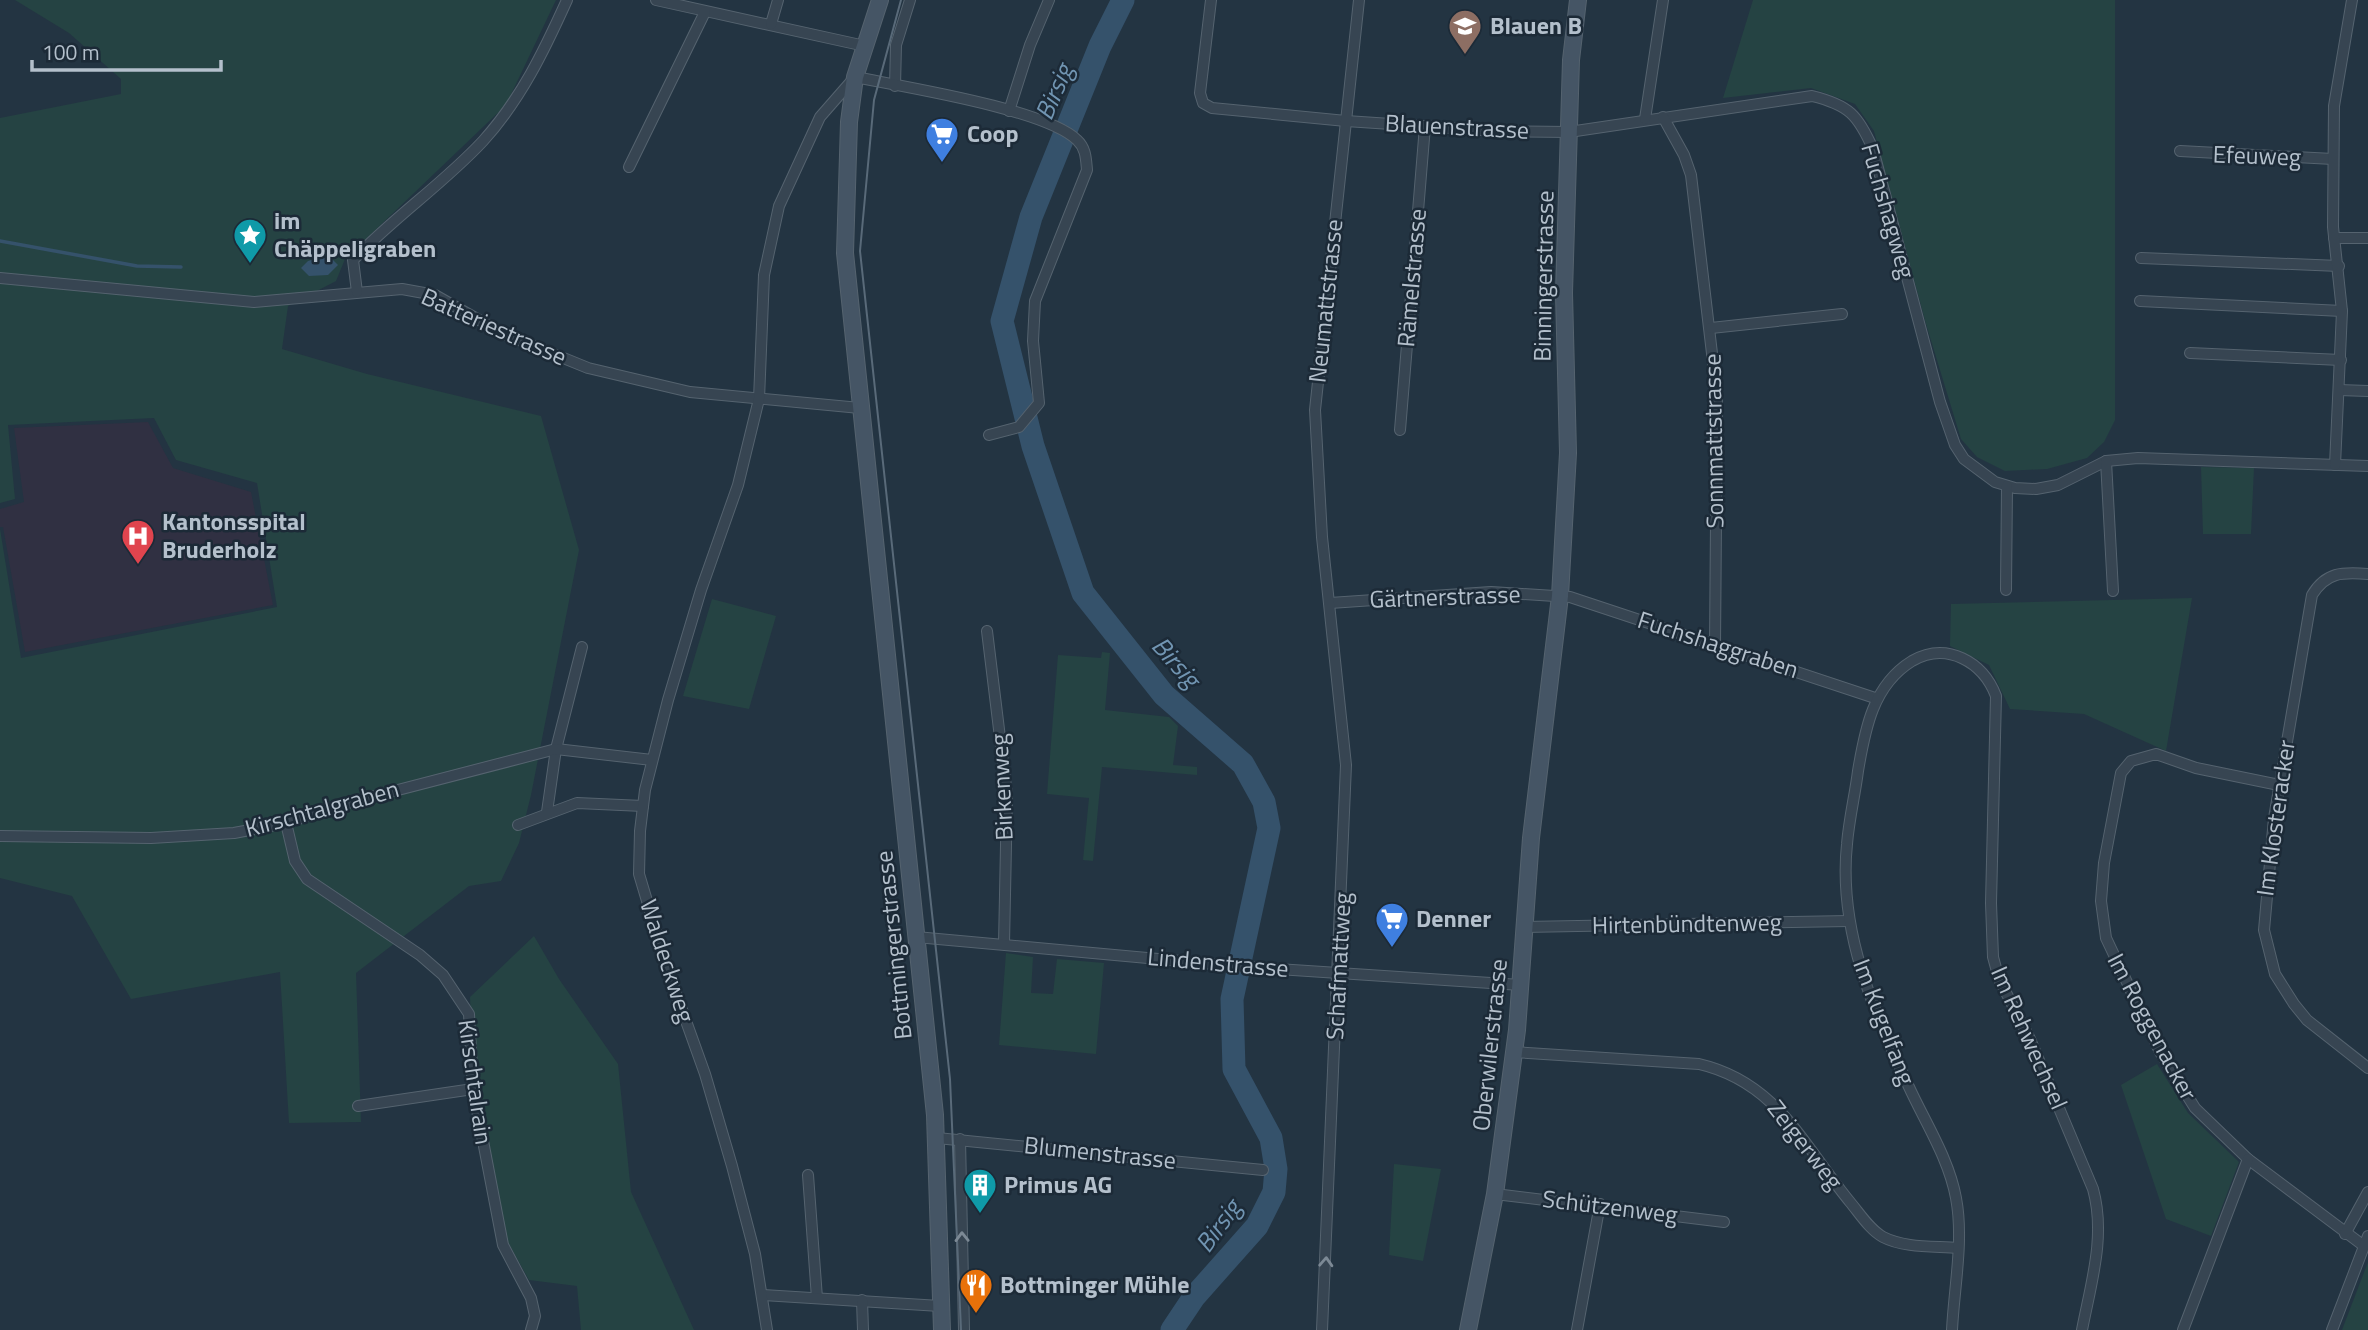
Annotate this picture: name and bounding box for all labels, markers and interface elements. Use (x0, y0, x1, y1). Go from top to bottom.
school or university icon: Blauen B (1446, 7, 1484, 56)
place label: Blauen B (1490, 7, 1582, 43)
scale bar (32, 28, 220, 72)
text: 100 m (42, 36, 99, 68)
water label: Birsig (1024, 55, 1084, 126)
street label: Blauenstrasse (1384, 104, 1530, 148)
supermarket icon: Coop (923, 115, 961, 164)
place label: Coop (967, 115, 1018, 151)
street label: Efeuweg (2212, 135, 2302, 175)
street label: Fuchshagweg (1852, 139, 1925, 283)
street label: Binningerstrasse (1524, 190, 1562, 362)
place label: im Chäppeligraben (274, 202, 436, 266)
street label: Rämelstrasse (1387, 207, 1435, 349)
place icon: im Chäppeligraben (231, 216, 269, 265)
street label: Neumattstrasse (1299, 217, 1351, 384)
street label: Batteriestrasse (416, 278, 573, 374)
street label: Sonnmattstrasse (1693, 353, 1733, 529)
place label: Kantonsspital Bruderholz (162, 503, 306, 567)
hospital icon: Kantonsspital Bruderholz (119, 517, 157, 566)
street label: Gärtnerstrasse (1369, 575, 1521, 617)
street label: Fuchshaggraben (1633, 601, 1803, 687)
water label: Birsig (1143, 627, 1212, 698)
street label: Birkenweg (980, 733, 1022, 841)
street label: Im Klosteracker (2246, 738, 2304, 898)
street label: Kirschtalgraben (241, 770, 403, 846)
street label: Bottmingerstrasse (865, 849, 921, 1041)
street label: Schafmattweg (1316, 891, 1360, 1041)
street label: Waldeckweg (631, 894, 705, 1027)
supermarket icon: Denner (1373, 900, 1411, 949)
place label: Denner (1416, 900, 1491, 936)
street label: Hirtenbündtenweg (1592, 903, 1782, 943)
street label: Lindenstrasse (1146, 938, 1290, 986)
street label: Im Roggenacker (2099, 946, 2207, 1107)
street label: Im Kugelfang (1844, 953, 1925, 1090)
street label: Oberwilerstrasse (1462, 957, 1516, 1133)
street label: Im Rehwechsel (1982, 960, 2078, 1115)
street label: Kirschtalrain (449, 1017, 503, 1147)
street label: Zeigerweg (1759, 1092, 1852, 1197)
street label: Blumenstrasse (1022, 1126, 1178, 1178)
building icon: Primus AG (961, 1166, 999, 1215)
place label: Primus AG (1004, 1166, 1112, 1202)
street label: Schützenweg (1540, 1180, 1680, 1232)
water label: Birsig (1185, 1189, 1252, 1260)
one-way arrow (954, 1232, 970, 1242)
one-way arrow (1318, 1256, 1333, 1267)
restaurant icon: Bottminger Mühle (957, 1266, 995, 1315)
place label: Bottminger Mühle (1000, 1266, 1190, 1302)

